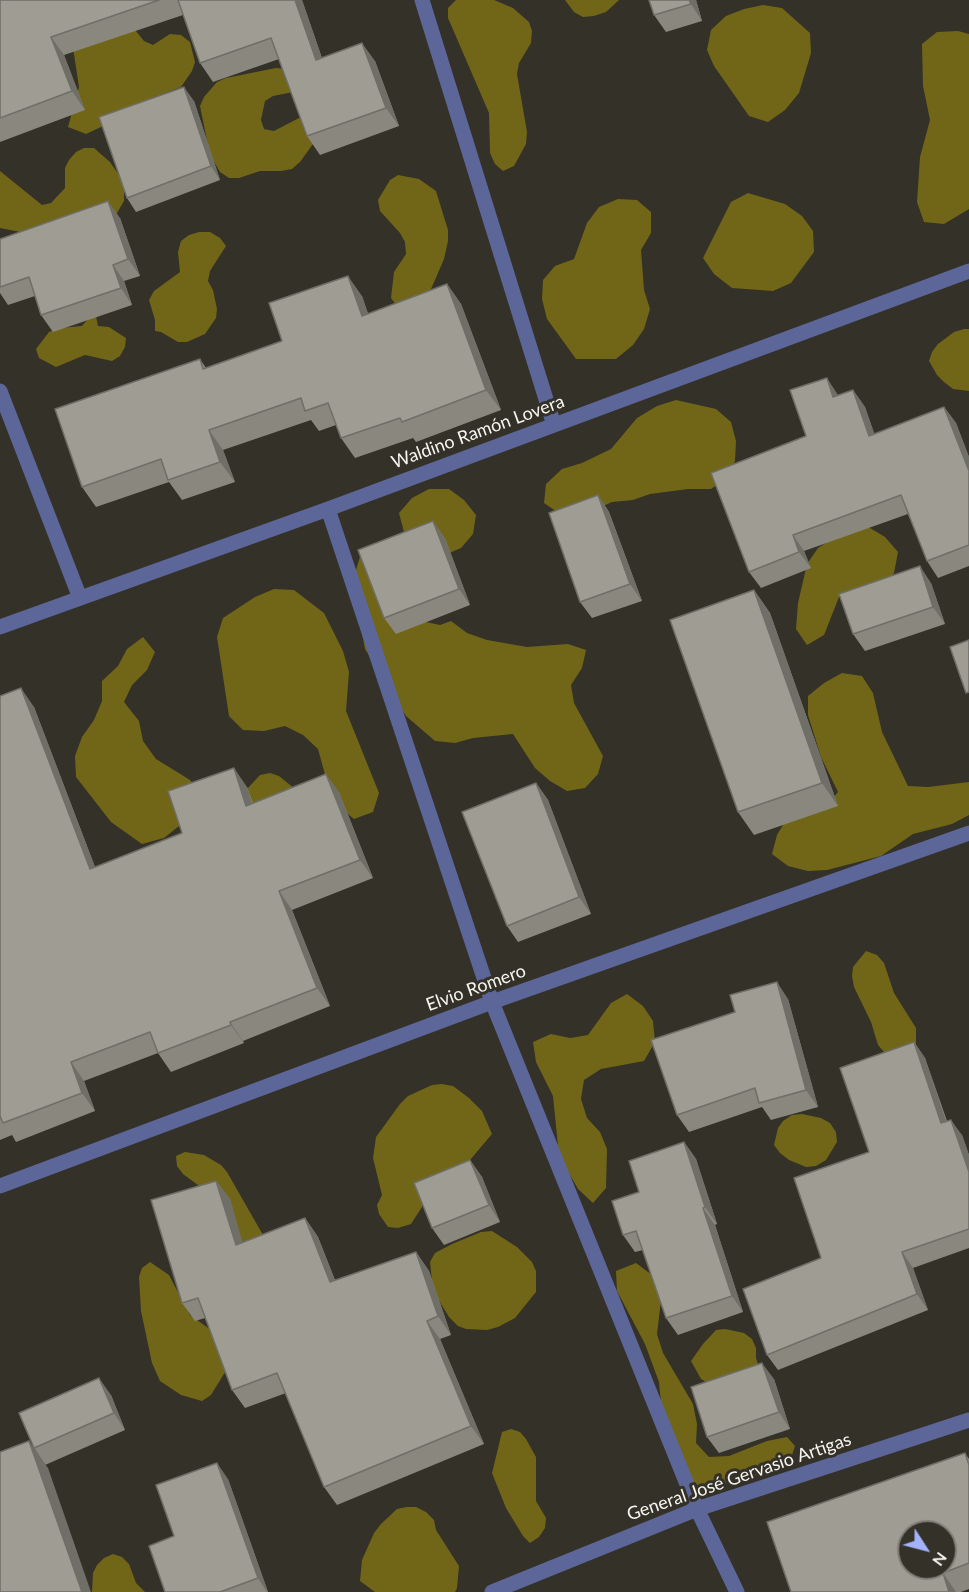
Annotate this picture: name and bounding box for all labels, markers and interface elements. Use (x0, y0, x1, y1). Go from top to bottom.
street label: Waldino Ramón Lovera (389, 391, 567, 473)
street label: Elvio Romero (423, 960, 529, 1016)
street label: General José Gervasio Artigas (624, 1428, 854, 1526)
north arrow (897, 1520, 957, 1580)
text: N (929, 1549, 952, 1570)

